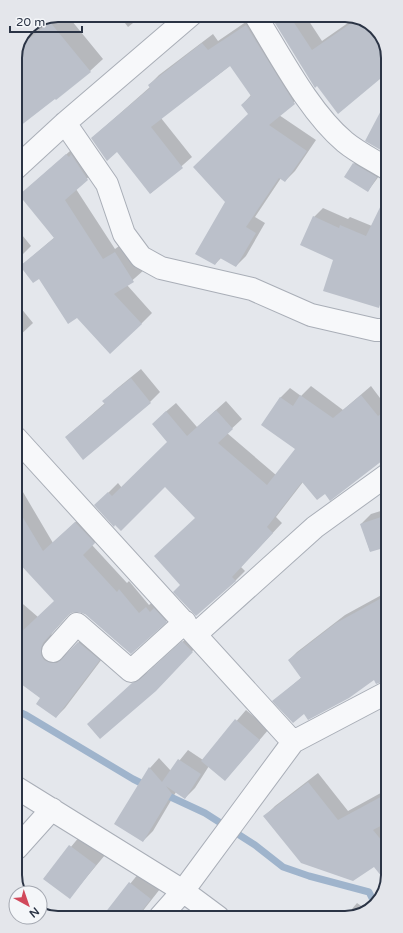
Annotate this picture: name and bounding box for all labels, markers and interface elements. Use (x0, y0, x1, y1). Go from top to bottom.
scale bar (10, 8, 82, 34)
text: 20 m (16, 15, 45, 29)
north arrow (8, 885, 48, 925)
text: N (27, 904, 42, 920)

